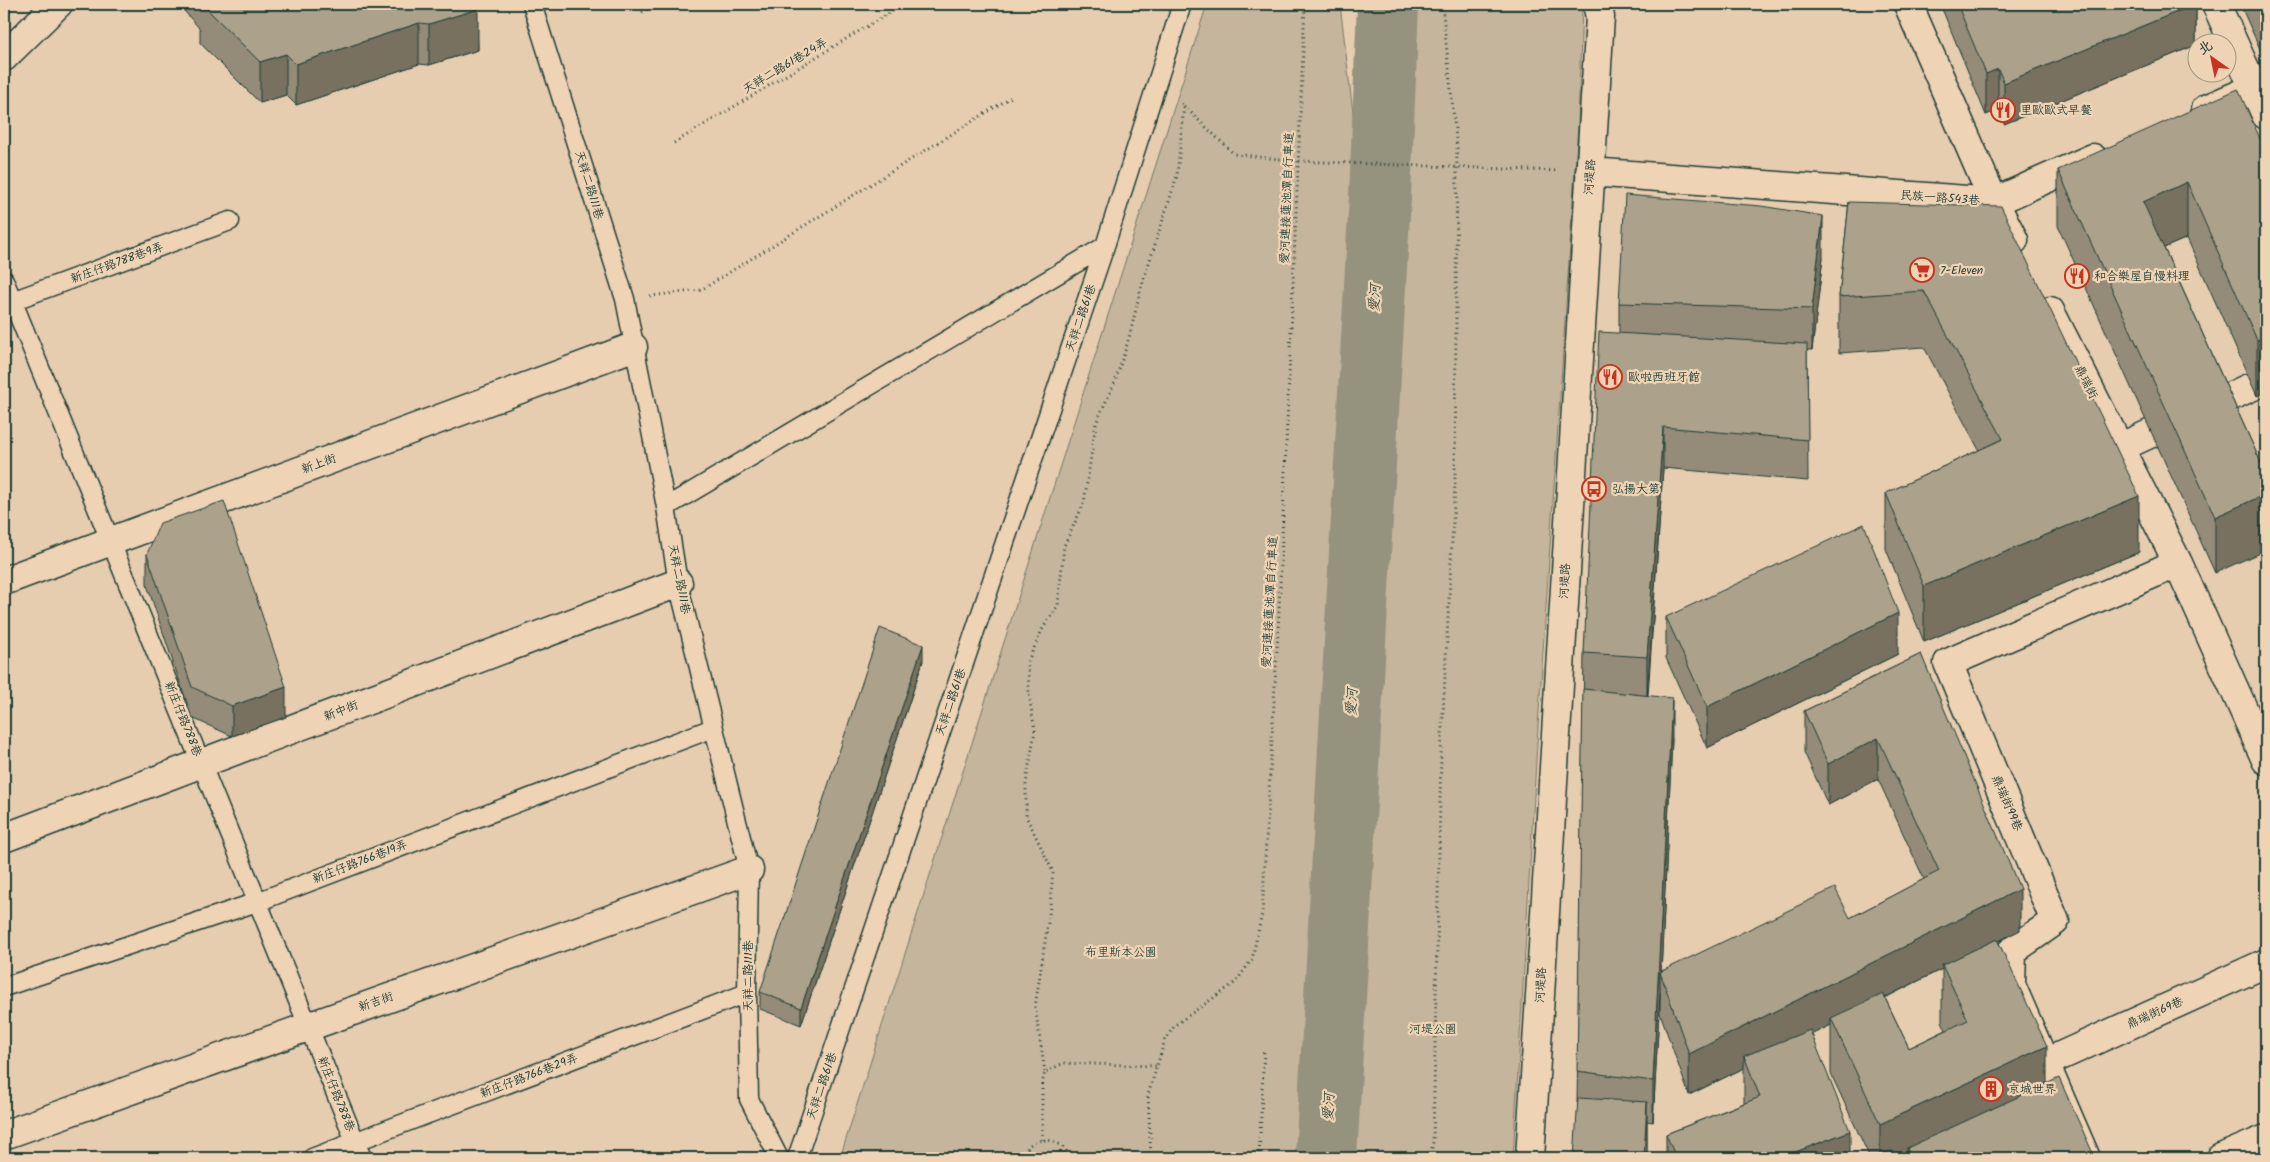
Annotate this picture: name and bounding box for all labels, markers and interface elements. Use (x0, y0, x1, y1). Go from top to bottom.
north arrow (2188, 32, 2238, 82)
street label: 天祥二路61巷24弄 (739, 33, 831, 99)
text: 北 (2194, 35, 2217, 61)
restaurant icon: 里歐歐式早餐 (1990, 97, 2016, 123)
place label: 里歐歐式早餐 (2020, 101, 2092, 120)
street label: 愛河連接蓮池潭自行車道 (1275, 132, 1299, 264)
street label: 天祥二路111巷 (569, 148, 609, 222)
street label: 河堤路 (1579, 158, 1601, 196)
street label: 民族一路543巷 (1899, 186, 1981, 210)
street label: 新庄仔路788巷9弄 (68, 237, 166, 289)
supermarket icon: 7-Eleven (1909, 257, 1935, 283)
place label: 7-Eleven (1940, 261, 1983, 280)
restaurant icon: 和合樂屋自慢料理 (2064, 263, 2090, 289)
place label: 和合樂屋自慢料理 (2094, 267, 2190, 286)
water label: 愛河 (1363, 281, 1387, 313)
street label: 天祥二路61巷 (1061, 282, 1101, 354)
street label: 鼎瑞街 (2069, 362, 2103, 402)
restaurant icon: 歐啦西班牙館 (1597, 364, 1623, 390)
place label: 歐啦西班牙館 (1628, 368, 1700, 387)
street label: 新上街 (299, 449, 339, 479)
bus stop icon: 弘揚大第 (1581, 476, 1607, 502)
place label: 弘揚大第 (1612, 480, 1660, 499)
street label: 愛河連接蓮池潭自行車道 (1257, 536, 1283, 668)
street label: 天祥二路111巷 (663, 542, 695, 616)
street label: 河堤路 (1555, 563, 1575, 599)
street label: 天祥二路61巷 (931, 666, 971, 738)
street label: 新庄仔路788巷 (159, 678, 207, 760)
water label: 愛河 (1340, 685, 1364, 717)
street label: 新中街 (321, 696, 361, 726)
street label: 鼎瑞街99巷 (1987, 772, 2027, 834)
street label: 新庄仔路766巷19弄 (310, 835, 410, 889)
street label: 天祥二路111巷 (739, 940, 758, 1012)
park label: 布里斯本公園 (1085, 943, 1157, 962)
street label: 河堤路 (1531, 967, 1551, 1003)
street label: 新吉街 (356, 987, 396, 1017)
street label: 鼎瑞街69巷 (2123, 992, 2187, 1034)
park label: 河堤公園 (1409, 1020, 1457, 1039)
street label: 新庄仔路766巷29弄 (477, 1049, 581, 1103)
street label: 天祥二路61巷 (802, 1050, 842, 1122)
street label: 新庄仔路788巷 (312, 1053, 360, 1135)
building icon: 京城世界 (1978, 1076, 2004, 1102)
place label: 京城世界 (2008, 1080, 2056, 1099)
water label: 愛河 (1317, 1090, 1341, 1122)

